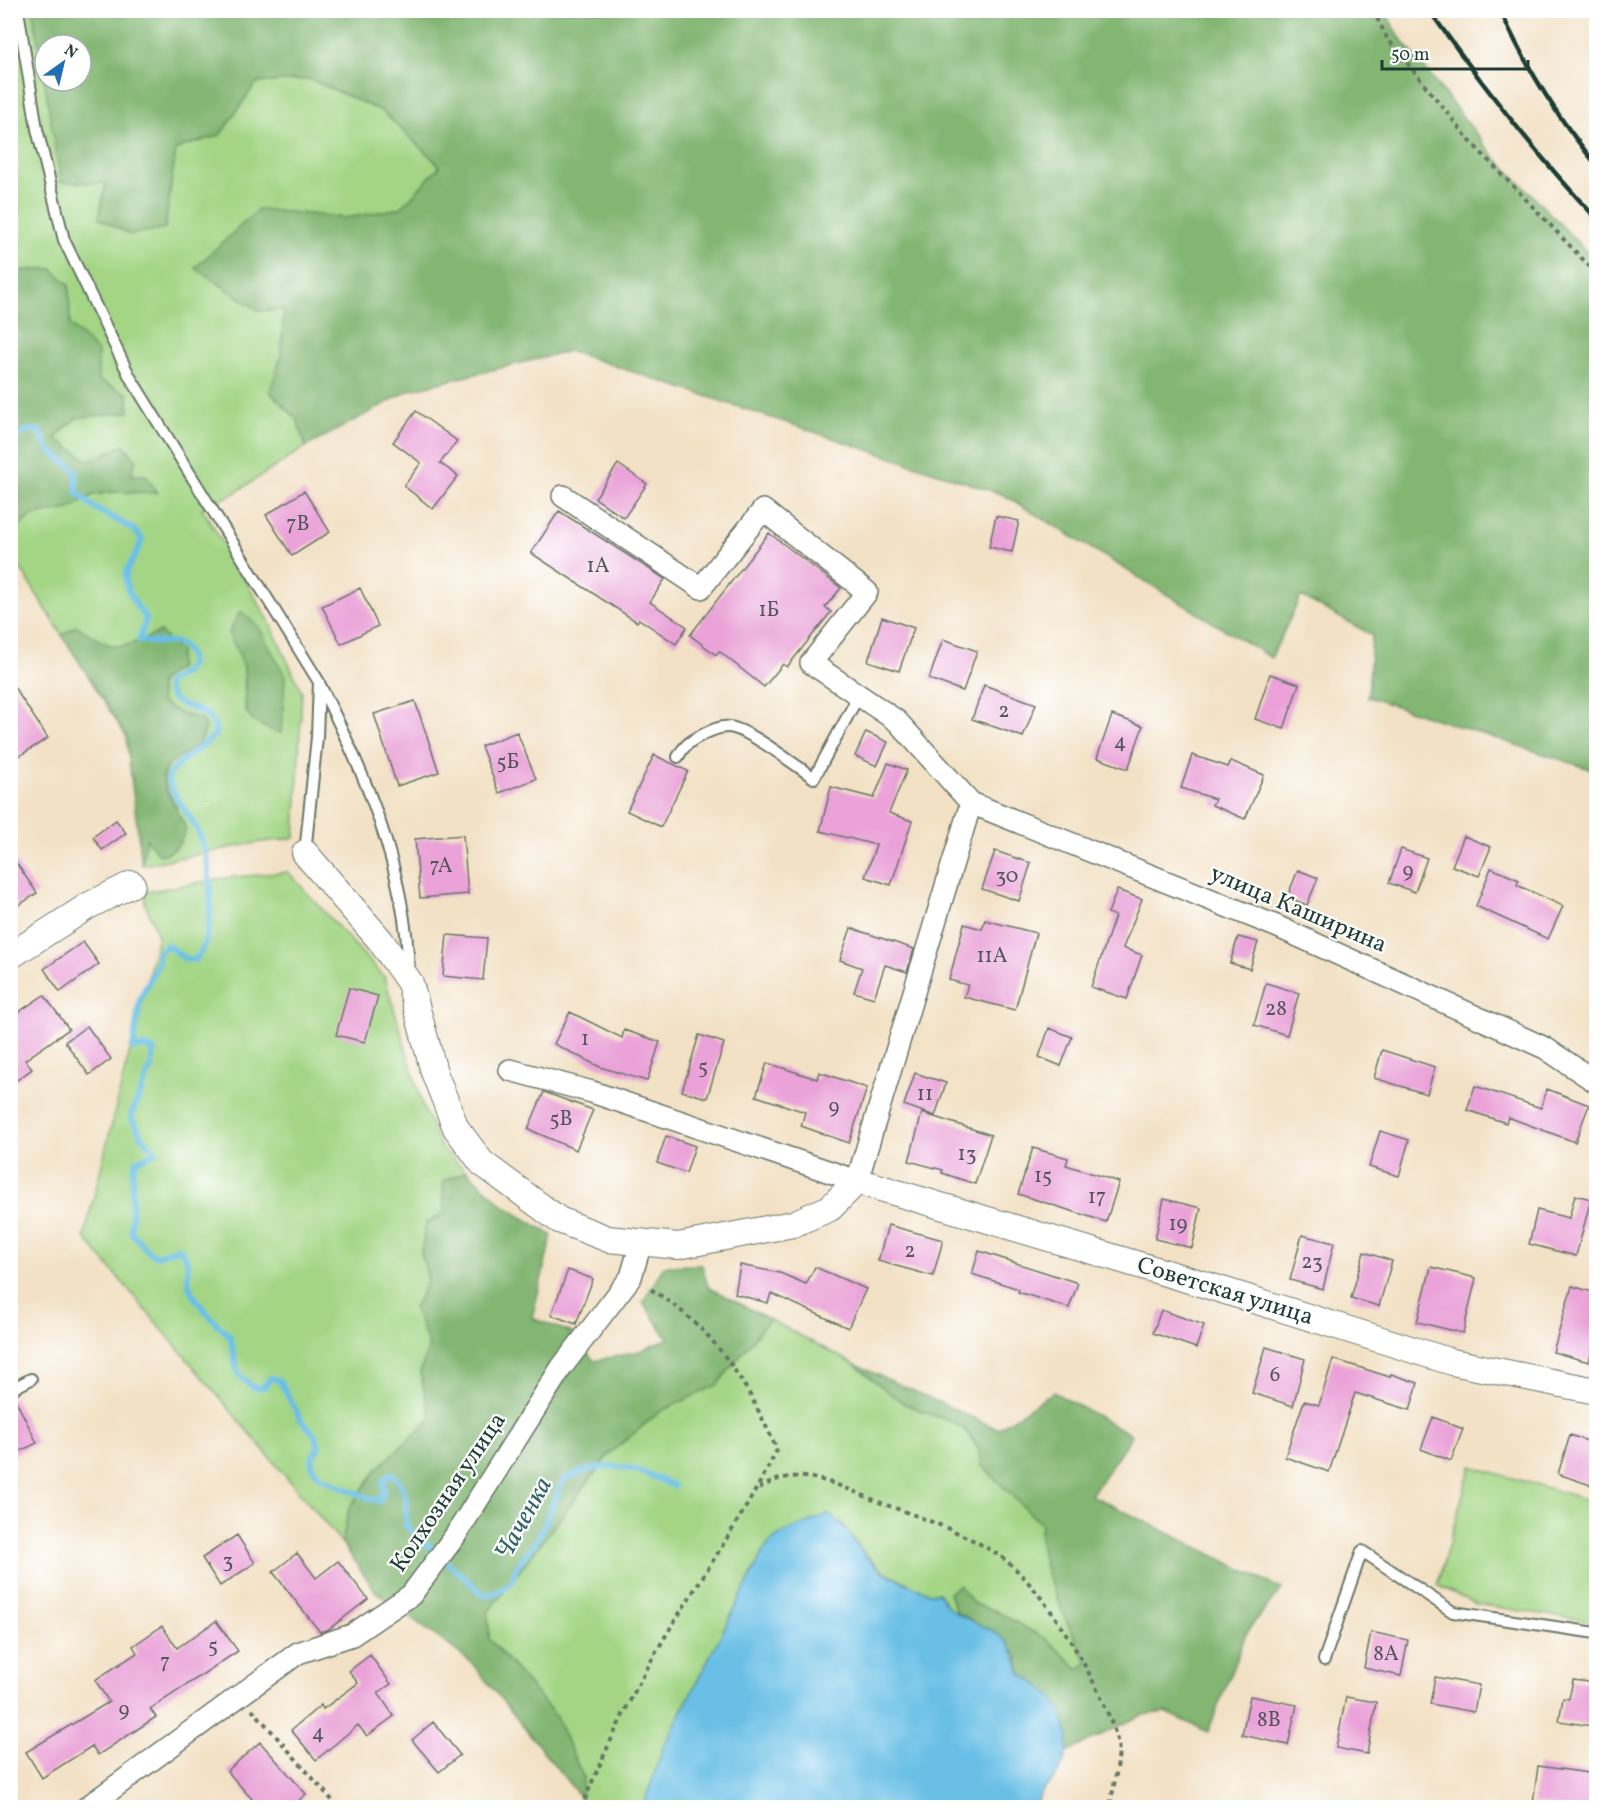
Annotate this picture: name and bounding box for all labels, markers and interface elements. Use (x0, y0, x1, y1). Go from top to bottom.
north arrow (33, 33, 93, 93)
scale bar (1382, 33, 1528, 71)
text: N (59, 40, 82, 65)
text: 50 m (1391, 43, 1430, 68)
house number: 7В (286, 510, 310, 539)
house number: 1А (587, 552, 610, 581)
house number: 1Б (758, 596, 780, 625)
house number: 2 (998, 697, 1010, 726)
house number: 4 (1114, 728, 1126, 757)
house number: 5Б (496, 748, 520, 777)
house number: 7А (430, 852, 453, 881)
street label: улица Каширина (1204, 857, 1392, 963)
house number: 9 (1403, 857, 1414, 886)
house number: 30 (996, 862, 1018, 891)
house number: 11А (976, 942, 1008, 971)
house number: 28 (1265, 995, 1287, 1024)
house number: 1 (581, 1025, 589, 1054)
house number: 5 (698, 1053, 708, 1082)
house number: 11 (917, 1080, 933, 1109)
house number: 9 (829, 1093, 840, 1122)
house number: 5В (549, 1105, 573, 1134)
house number: 13 (958, 1140, 976, 1169)
house number: 15 (1034, 1162, 1052, 1191)
house number: 17 (1088, 1183, 1106, 1212)
house number: 19 (1168, 1210, 1188, 1239)
house number: 2 (904, 1237, 916, 1266)
house number: 23 (1301, 1248, 1323, 1277)
street label: Советская улица (1133, 1249, 1317, 1335)
house number: 6 (1270, 1361, 1280, 1390)
street label: Колхозная улица (383, 1406, 515, 1580)
water label: Чаченка (486, 1471, 562, 1567)
house number: 3 (223, 1547, 233, 1576)
house number: 5 (208, 1632, 218, 1661)
house number: 8А (1373, 1640, 1399, 1669)
house number: 7 (160, 1648, 170, 1677)
house number: 9 (119, 1696, 130, 1725)
house number: 8В (1257, 1706, 1281, 1735)
house number: 4 (312, 1719, 324, 1748)

